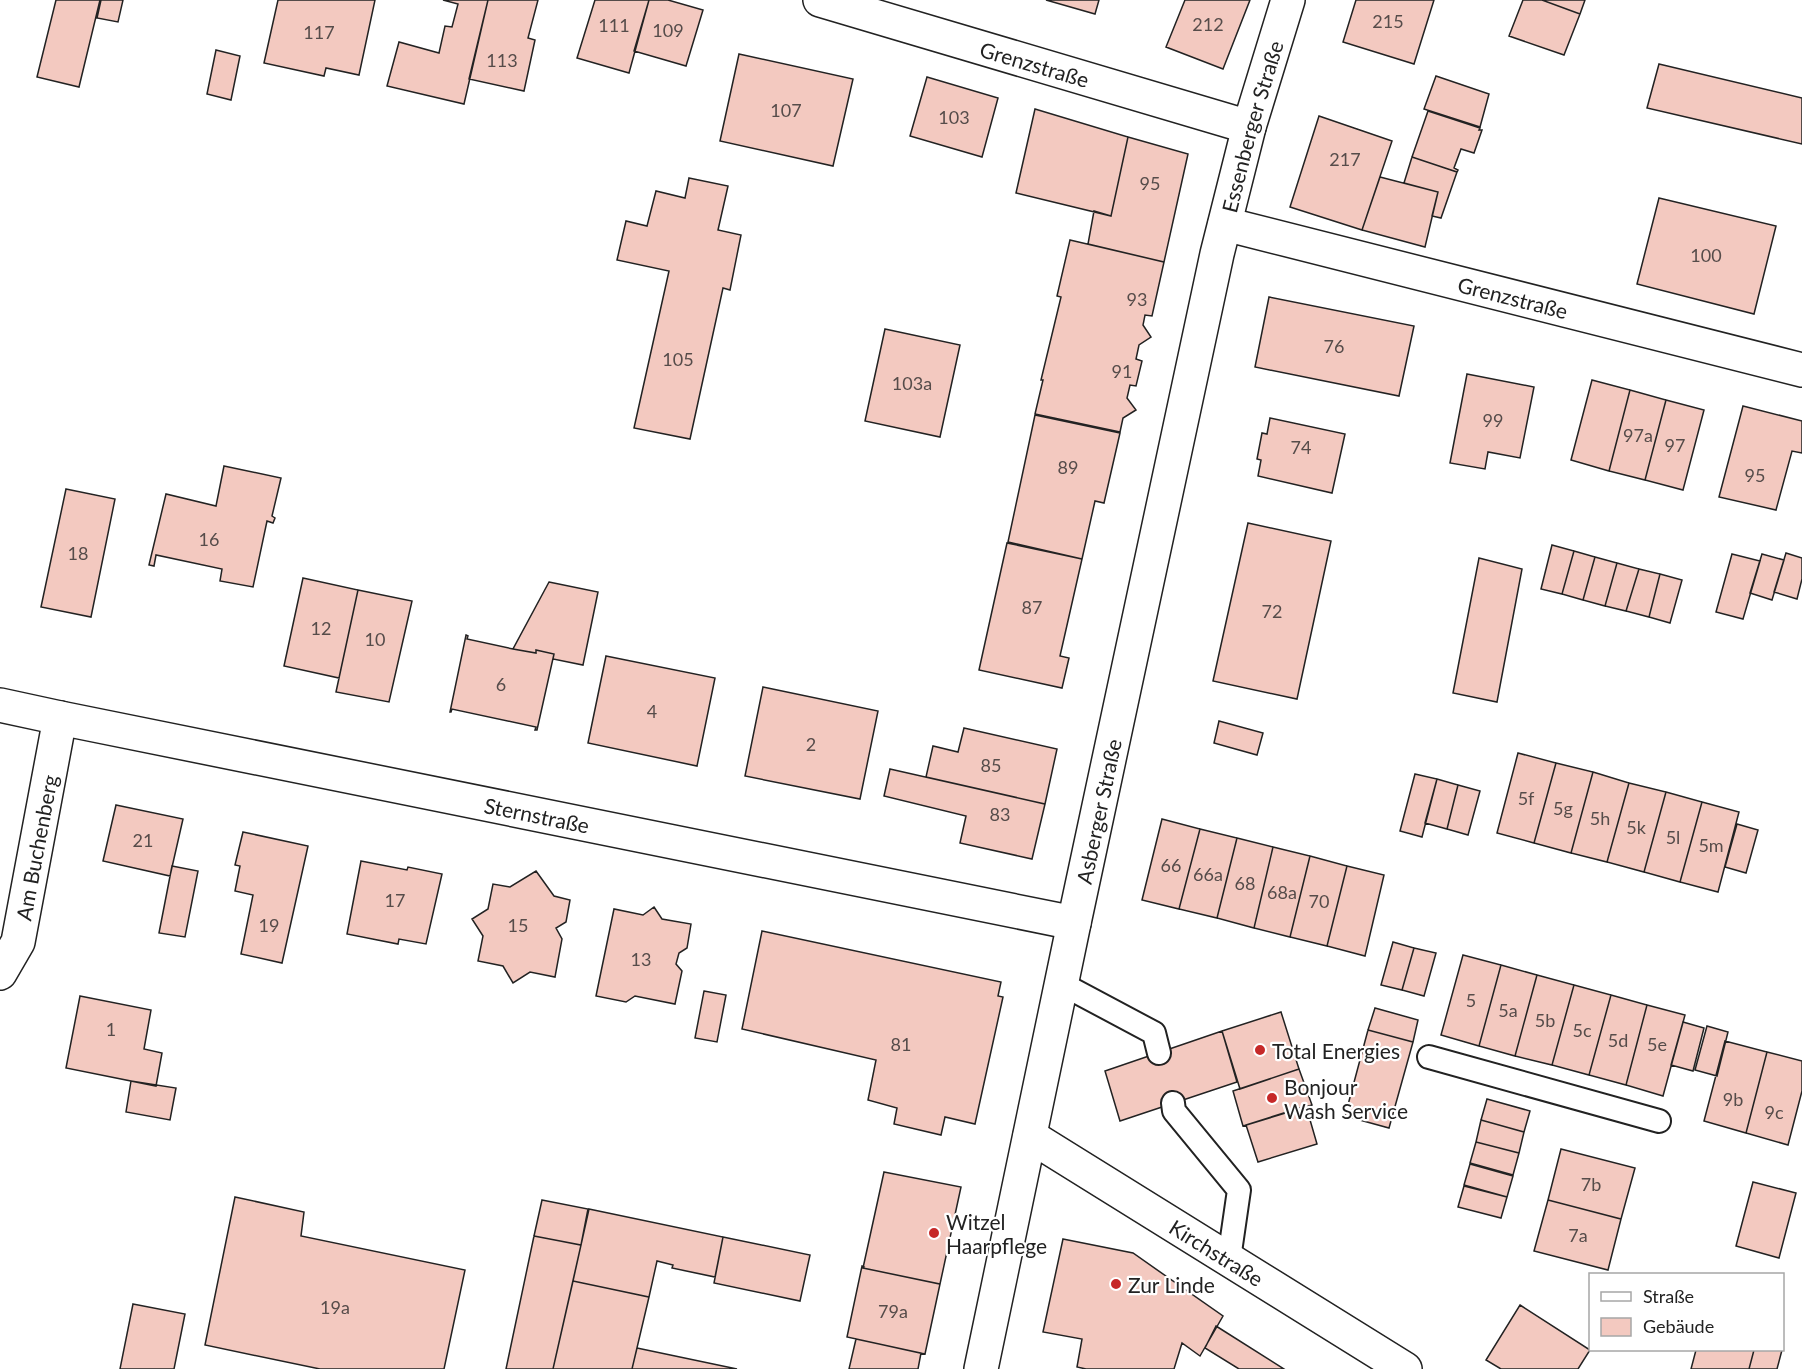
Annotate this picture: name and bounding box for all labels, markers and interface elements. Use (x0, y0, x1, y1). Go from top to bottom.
house number: 215 (1372, 10, 1404, 32)
house number: 212 (1192, 13, 1224, 35)
house number: 111 (598, 14, 630, 36)
house number: 109 (652, 19, 684, 41)
house number: 117 (303, 21, 335, 43)
street label: Grenzstraße (977, 36, 1092, 92)
street label: Essenberger Straße (1216, 37, 1287, 215)
house number: 113 (486, 49, 518, 71)
house number: 107 (770, 99, 802, 121)
house number: 103 (938, 106, 970, 128)
house number: 217 (1329, 148, 1361, 170)
house number: 95 (1140, 172, 1160, 194)
house number: 100 (1690, 244, 1722, 266)
street label: Grenzstraße (1455, 271, 1571, 323)
house number: 93 (1127, 288, 1147, 310)
house number: 76 (1324, 335, 1344, 357)
house number: 105 (662, 348, 694, 370)
house number: 91 (1112, 360, 1132, 382)
house number: 103a (892, 372, 932, 394)
house number: 99 (1483, 409, 1503, 431)
house number: 97a (1623, 424, 1653, 446)
house number: 97 (1665, 434, 1685, 456)
house number: 74 (1291, 436, 1311, 458)
house number: 89 (1058, 456, 1078, 478)
house number: 95 (1745, 464, 1765, 486)
house number: 16 (199, 528, 219, 550)
house number: 18 (68, 542, 88, 564)
house number: 87 (1022, 596, 1042, 618)
house number: 72 (1262, 600, 1282, 622)
house number: 12 (311, 617, 331, 639)
house number: 10 (365, 628, 385, 650)
house number: 6 (496, 673, 506, 695)
house number: 4 (647, 700, 657, 722)
house number: 2 (806, 733, 816, 755)
street label: Asberger Straße (1070, 736, 1126, 886)
house number: 85 (981, 754, 1001, 776)
street label: Am Buchenberg (10, 773, 62, 922)
house number: 5f (1518, 787, 1535, 809)
street label: Sternstraße (482, 792, 592, 837)
house number: 5g (1553, 797, 1573, 819)
house number: 83 (990, 803, 1010, 825)
house number: 5h (1590, 807, 1610, 829)
house number: 5k (1626, 816, 1647, 838)
house number: 5l (1666, 826, 1680, 848)
house number: 21 (133, 829, 153, 851)
house number: 5m (1698, 834, 1724, 856)
house number: 66 (1161, 854, 1181, 876)
house number: 66a (1193, 863, 1223, 885)
house number: 68 (1235, 872, 1255, 894)
house number: 68a (1267, 881, 1297, 903)
house number: 17 (385, 889, 405, 911)
house number: 70 (1309, 890, 1329, 912)
house number: 19 (259, 914, 279, 936)
house number: 15 (508, 914, 528, 936)
house number: 13 (631, 948, 651, 970)
house number: 5 (1466, 989, 1476, 1011)
house number: 5a (1498, 999, 1518, 1021)
house number: 5b (1535, 1009, 1555, 1031)
house number: 1 (106, 1018, 116, 1040)
house number: 5c (1572, 1019, 1592, 1041)
house number: 5d (1608, 1029, 1628, 1051)
house number: 81 (891, 1033, 911, 1055)
house number: 5e (1647, 1033, 1667, 1055)
place label: Total Energies (1272, 1038, 1400, 1063)
marker: Total Energies (1253, 1043, 1267, 1057)
place label: Bonjour Wash Service (1284, 1074, 1408, 1123)
house number: 9b (1723, 1088, 1743, 1110)
marker: Bonjour Wash Service (1265, 1091, 1279, 1105)
house number: 9c (1764, 1101, 1784, 1123)
house number: 7b (1581, 1173, 1601, 1195)
place label: Witzel Haarpflege (946, 1209, 1047, 1258)
street label: Kirchstraße (1165, 1214, 1268, 1291)
house number: 7a (1568, 1224, 1588, 1246)
marker: Witzel Haarpflege (927, 1226, 941, 1240)
place label: Zur Linde (1128, 1272, 1215, 1297)
legend (1589, 1273, 1784, 1351)
marker: Zur Linde (1109, 1277, 1123, 1291)
text: Straße (1643, 1285, 1694, 1307)
house number: 19a (320, 1296, 350, 1318)
house number: 79a (878, 1300, 908, 1322)
text: Gebäude (1643, 1315, 1714, 1337)

